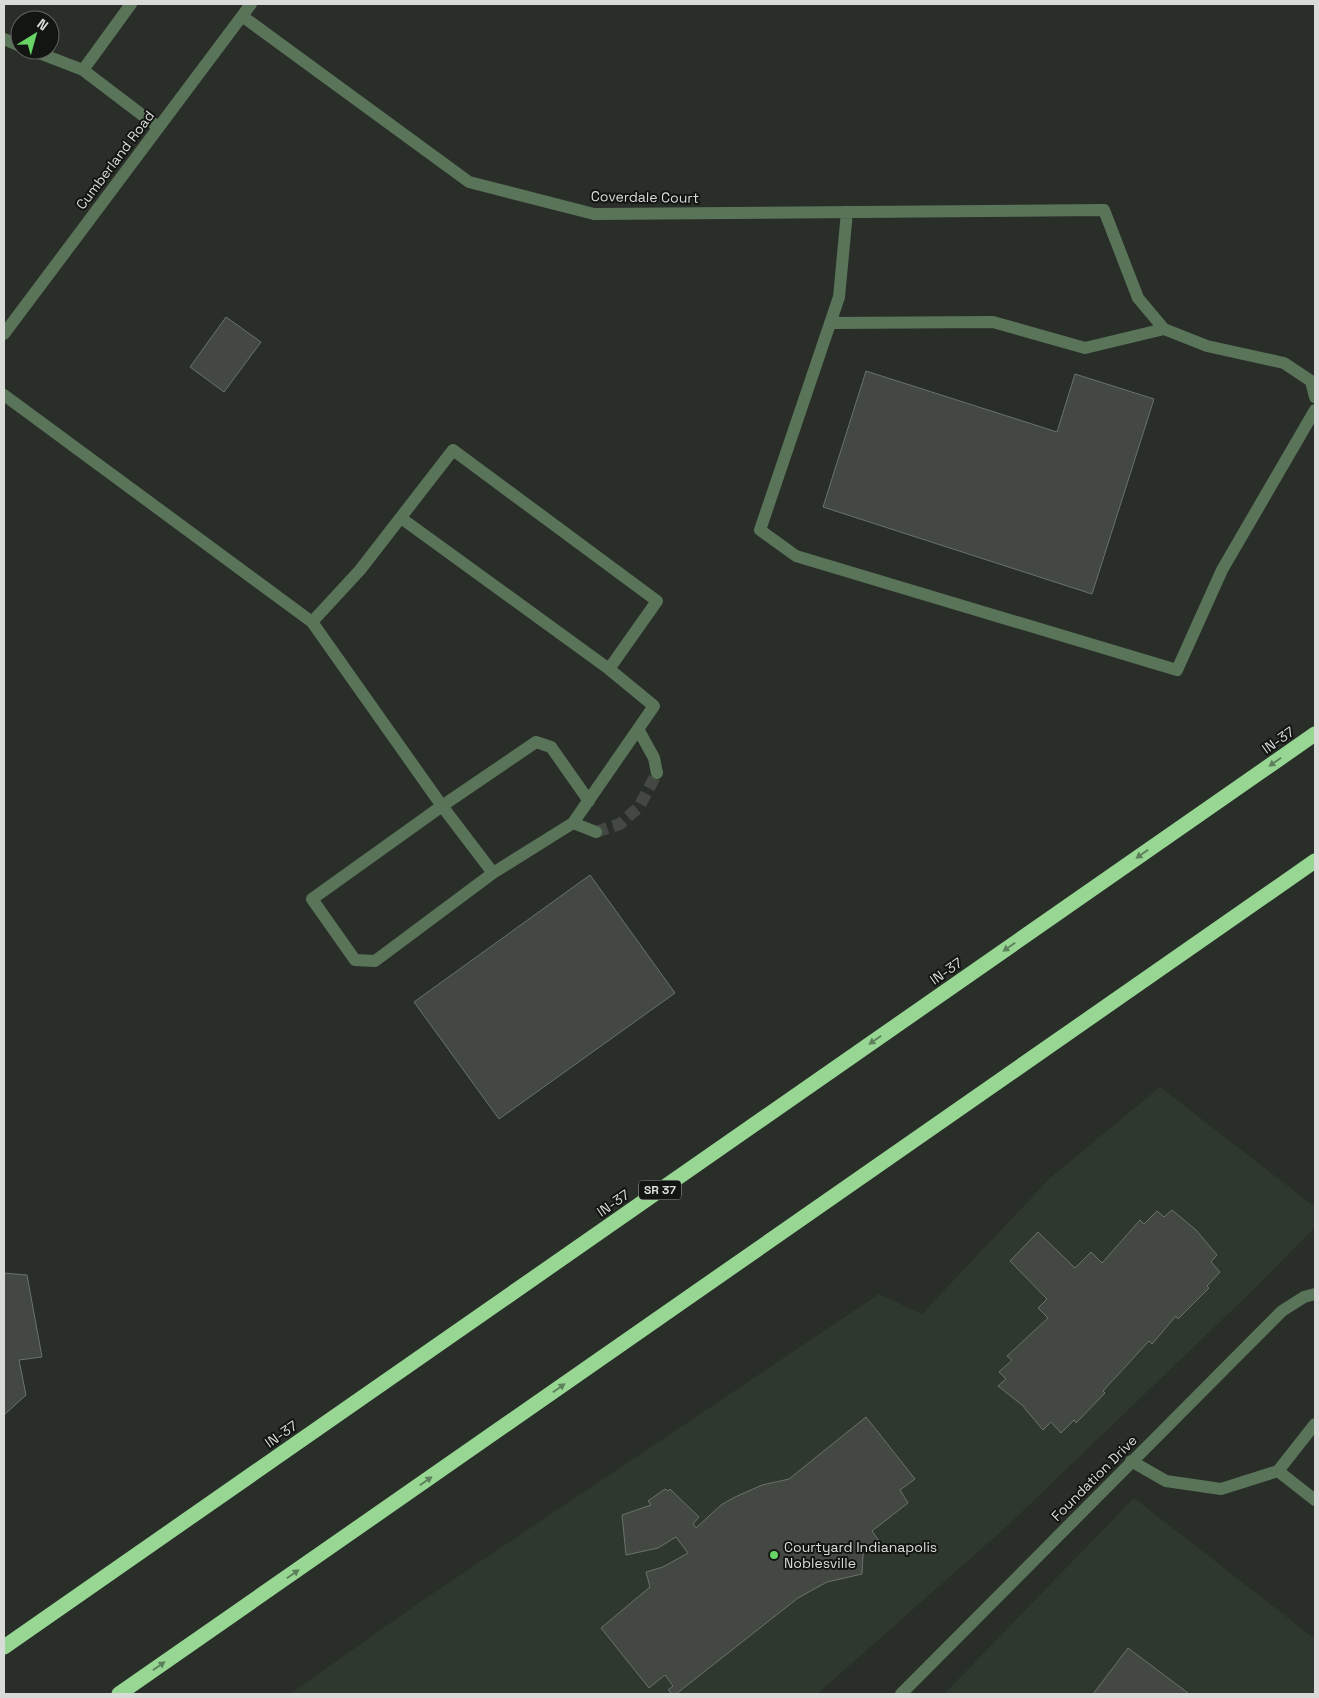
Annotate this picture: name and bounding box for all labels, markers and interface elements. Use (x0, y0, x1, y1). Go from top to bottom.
north arrow (10, 10, 60, 60)
text: N (34, 15, 52, 35)
street label: Cumberland Road (72, 107, 158, 213)
street label: Coverdale Court (591, 187, 699, 207)
street label: IN-37 (1258, 722, 1298, 758)
one-way arrow (1268, 757, 1282, 767)
one-way arrow (1135, 849, 1149, 859)
one-way arrow (1002, 942, 1015, 952)
street label: IN-37 (926, 953, 966, 989)
one-way arrow (868, 1035, 882, 1045)
road number: SR 37 (639, 1180, 681, 1200)
street label: IN-37 (593, 1185, 633, 1221)
one-way arrow (552, 1383, 566, 1393)
street label: IN-37 (261, 1416, 301, 1452)
street label: Foundation Drive (1047, 1431, 1141, 1525)
one-way arrow (419, 1476, 433, 1486)
place label: Courtyard Indianapolis Noblesville (784, 1538, 937, 1572)
marker: Courtyard Indianapolis Noblesville (768, 1549, 780, 1561)
one-way arrow (286, 1569, 299, 1579)
one-way arrow (152, 1661, 166, 1671)

